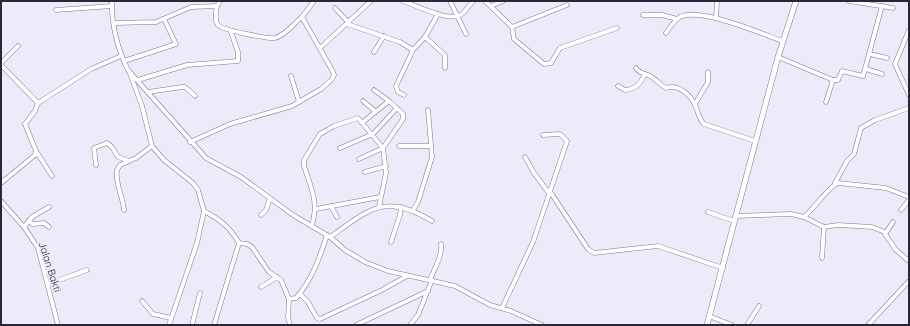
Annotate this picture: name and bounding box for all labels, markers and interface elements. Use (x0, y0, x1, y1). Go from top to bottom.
street label: Jalan Bakti (36, 240, 64, 294)

